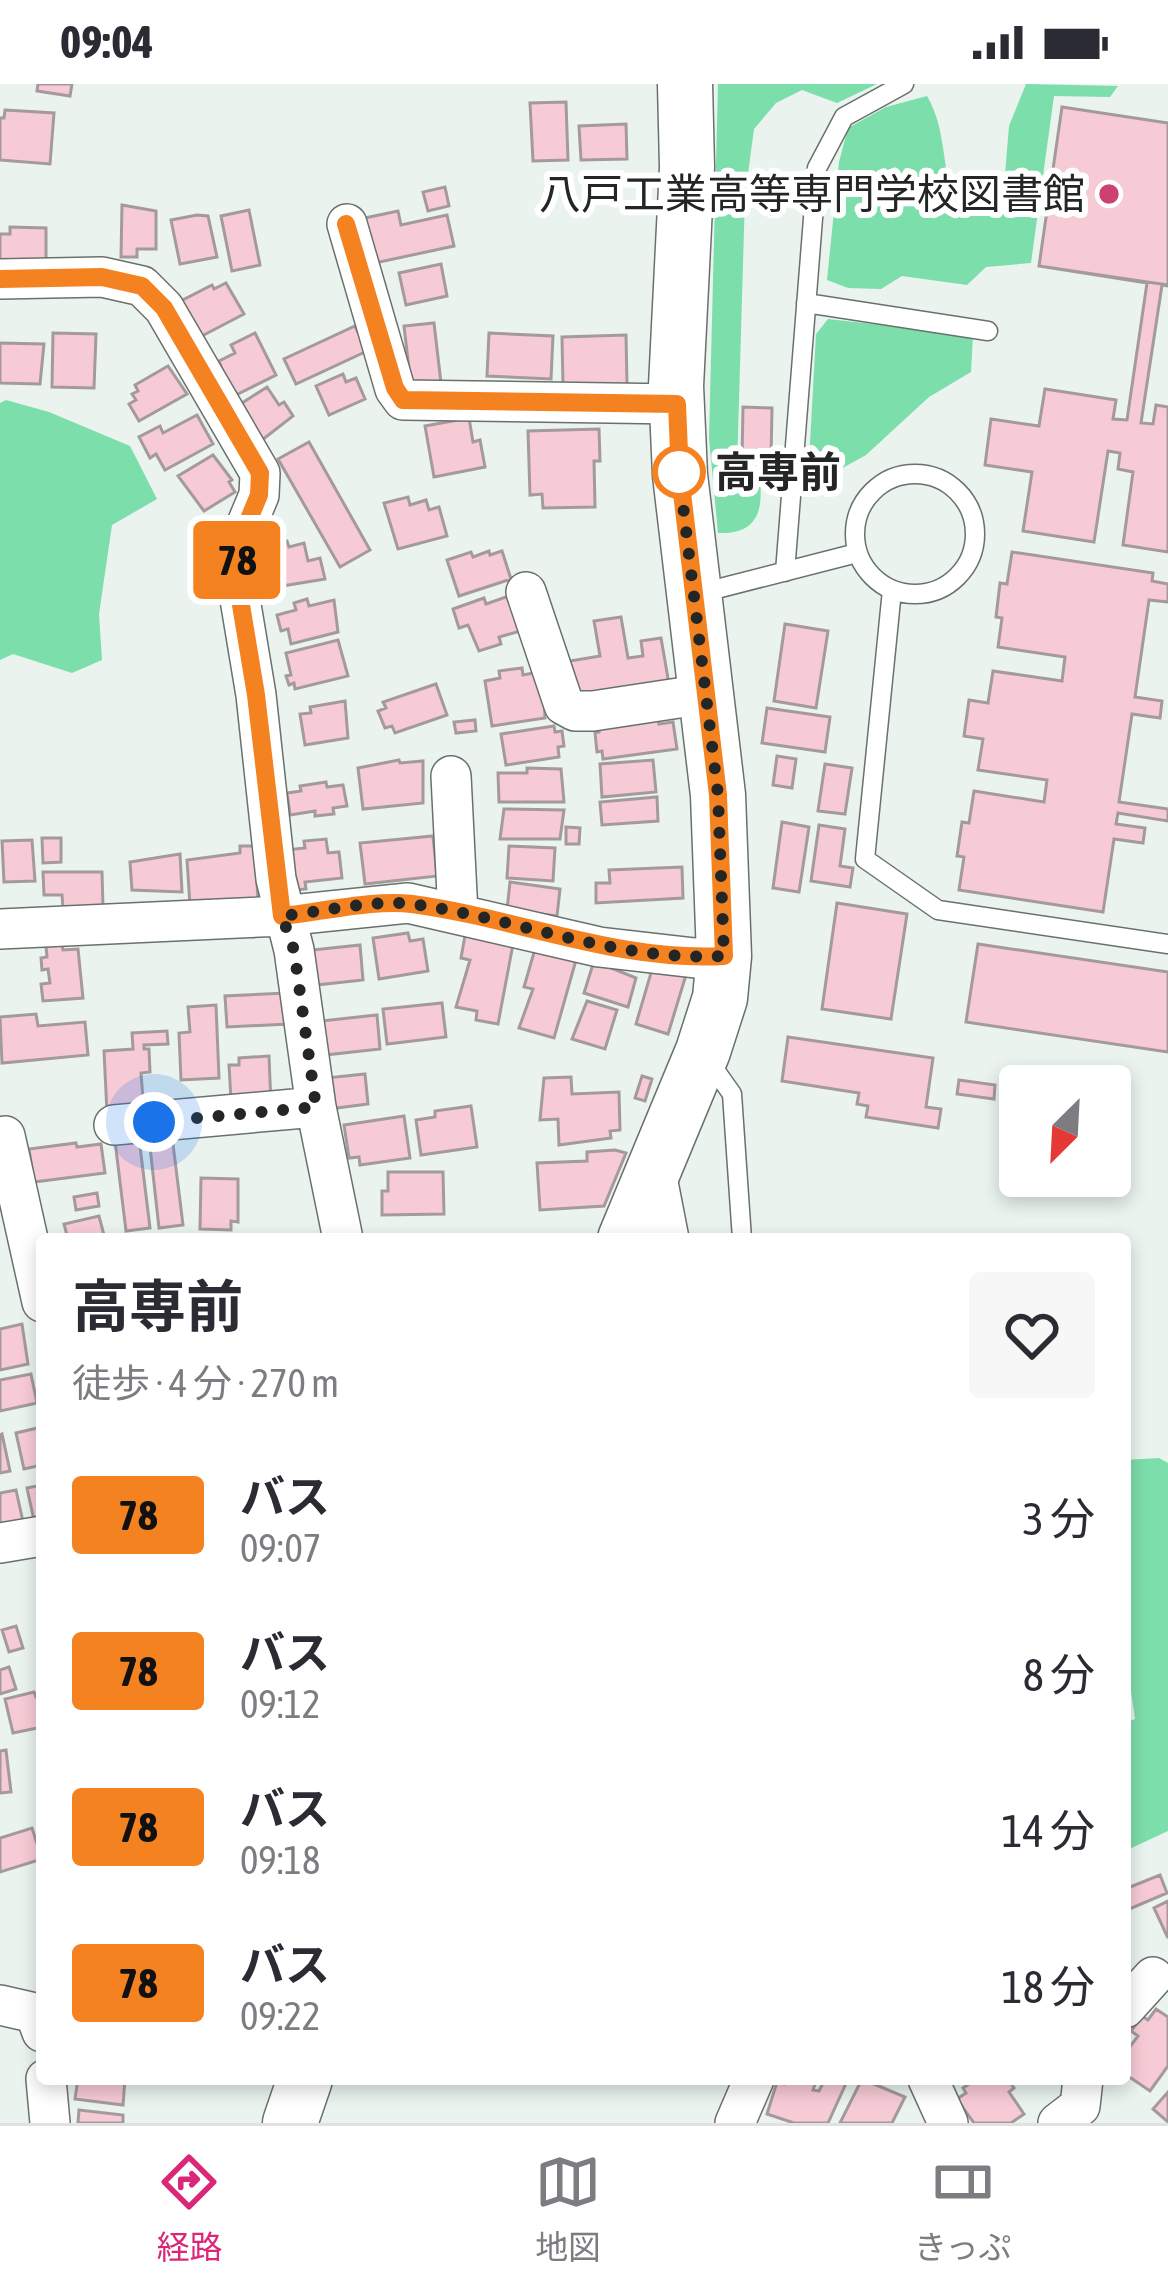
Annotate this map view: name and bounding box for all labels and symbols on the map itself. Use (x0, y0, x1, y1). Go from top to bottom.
place label: 八戸工業高等専門学校図書館 (539, 170, 1085, 218)
marker: 八戸工業高等専門学校図書館 (1096, 181, 1122, 207)
marker: 高専前 (654, 447, 704, 497)
place label: 高専前 (715, 448, 841, 496)
line badge: 78 (183, 521, 291, 599)
north arrow (999, 1065, 1131, 1197)
your location (124, 1092, 184, 1152)

